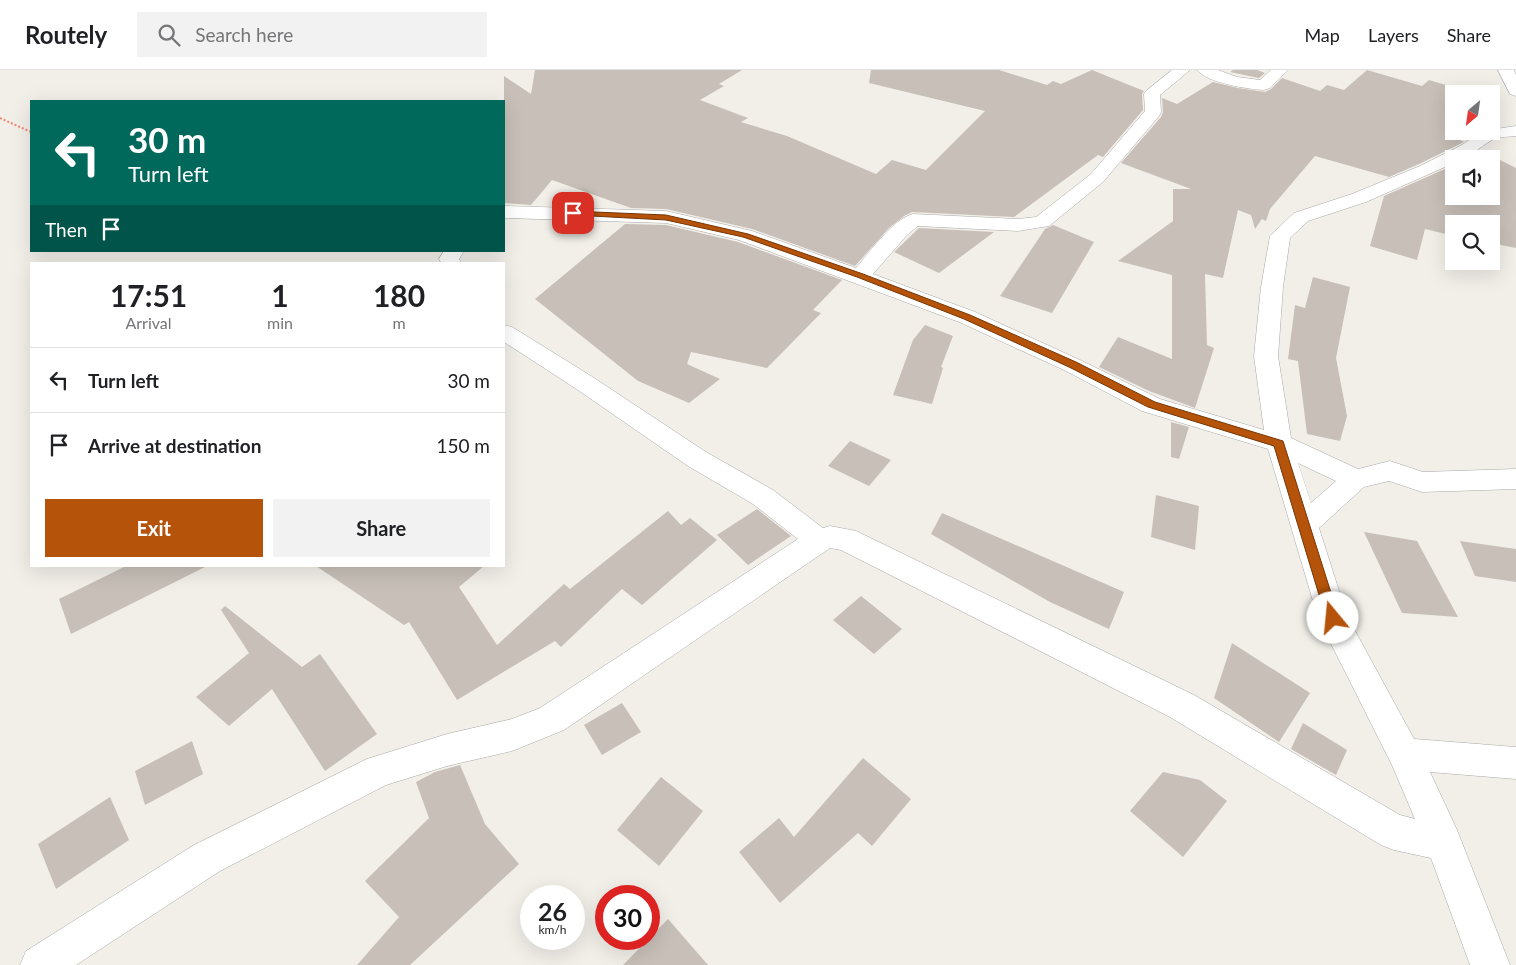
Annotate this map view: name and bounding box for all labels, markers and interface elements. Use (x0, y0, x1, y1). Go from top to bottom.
search box (137, 12, 487, 57)
text: Routely (25, 20, 107, 49)
icon: search (155, 21, 183, 49)
text: Search here (195, 23, 293, 46)
text: Map (1304, 24, 1340, 46)
text: Layers (1368, 24, 1419, 46)
text: Share (1447, 24, 1491, 46)
north arrow (1445, 85, 1500, 140)
map controls (1445, 85, 1500, 270)
text: 30 m (128, 118, 206, 160)
icon: left (45, 120, 110, 185)
button: sound (1445, 150, 1500, 205)
text: Turn left (128, 160, 209, 187)
pin (552, 192, 594, 234)
icon: arrive (559, 199, 587, 227)
icon: arrive (97, 215, 125, 243)
button: search (1445, 215, 1500, 270)
text: Then (45, 218, 87, 241)
text: 17:51 (110, 277, 187, 313)
text: 1 (271, 277, 289, 313)
text: 180 (373, 277, 425, 313)
text: Arrival (125, 313, 172, 332)
text: min (267, 313, 293, 332)
text: m (392, 313, 406, 332)
icon: left (45, 366, 73, 394)
text: Turn left (88, 369, 159, 392)
text: 30 m (447, 369, 490, 392)
icon: arrive (45, 431, 73, 459)
text: Arrive at destination (88, 434, 261, 457)
text: 150 m (436, 434, 490, 457)
button: Exit (45, 499, 263, 557)
button: Share (273, 499, 490, 557)
position arrow (1306, 591, 1358, 643)
speed limit sign: 30 (595, 885, 660, 950)
text: 26 (538, 896, 567, 926)
text: km/h (538, 922, 567, 937)

